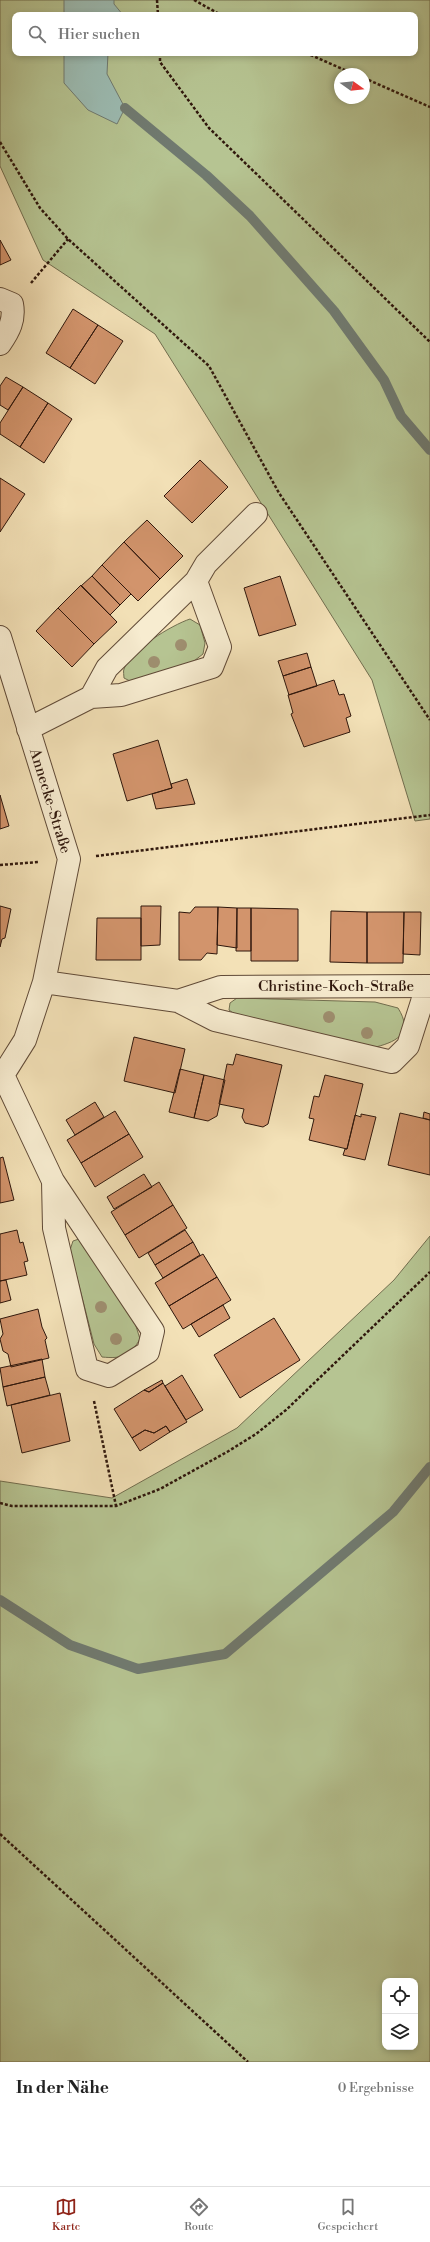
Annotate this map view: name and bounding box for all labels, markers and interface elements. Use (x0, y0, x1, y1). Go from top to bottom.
search box (12, 12, 418, 56)
icon: search (26, 23, 48, 45)
text: Hier suchen (58, 25, 140, 44)
north arrow (334, 68, 370, 104)
street label: Annecke-Straße (25, 745, 75, 856)
street label: Christine-Koch-Straße (258, 977, 414, 996)
map controls (382, 1978, 418, 2050)
button: locate (382, 1978, 418, 2014)
button: layers (382, 2014, 418, 2050)
text: In der Nähe (16, 2077, 109, 2099)
text: 0 Ergebnisse (338, 2080, 414, 2096)
tab: Karte (52, 2196, 80, 2234)
tab: Route (184, 2196, 214, 2234)
tab: Gespeichert (317, 2196, 378, 2234)

